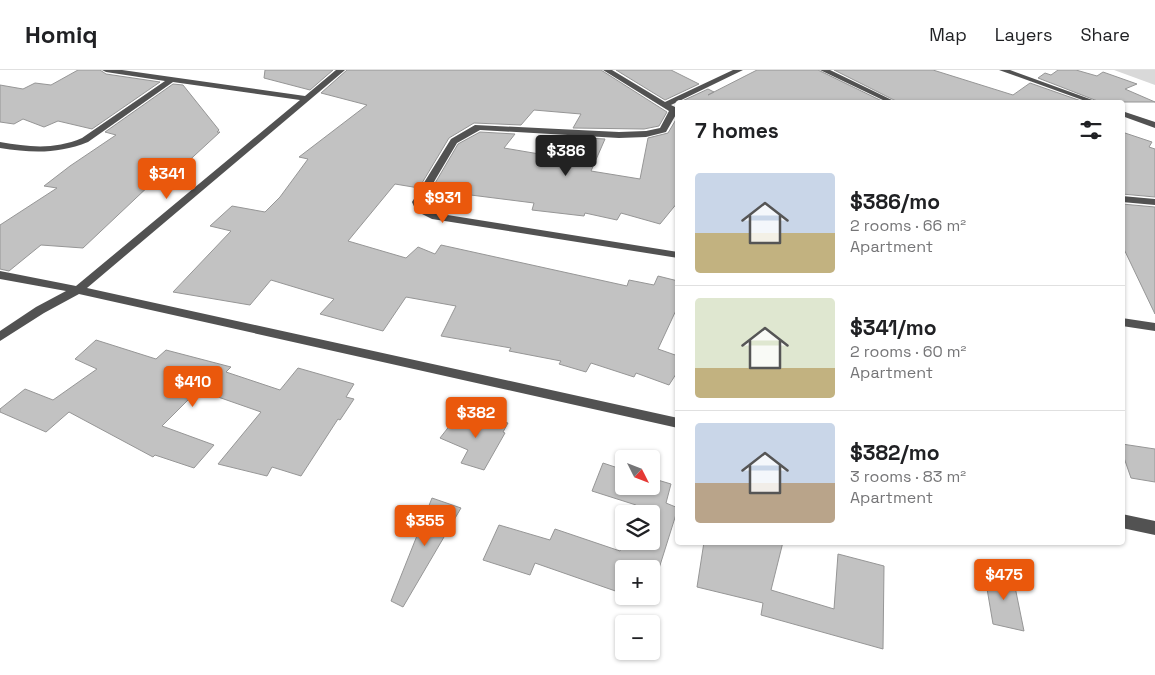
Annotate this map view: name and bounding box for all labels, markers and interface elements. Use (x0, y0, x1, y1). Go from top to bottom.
text: Homiq (25, 19, 98, 50)
text: Map (929, 23, 967, 46)
text: Layers (995, 23, 1052, 46)
text: Share (1080, 23, 1130, 46)
icon: filters (1077, 116, 1105, 144)
text: 7 homes (695, 117, 779, 144)
pin: $386 (536, 134, 596, 177)
text: $386 (547, 140, 585, 161)
pin: $341 (137, 158, 197, 200)
text: $341 (149, 163, 185, 184)
pin: $931 (413, 182, 473, 224)
text: $931 (425, 187, 461, 208)
text: $386/mo (850, 188, 940, 215)
icon: home (735, 193, 795, 253)
text: 2 rooms · 66 m² (850, 215, 966, 236)
text: Apartment (850, 236, 933, 257)
text: $341/mo (850, 314, 936, 341)
icon: home (735, 318, 795, 378)
text: 2 rooms · 60 m² (850, 341, 966, 362)
text: Apartment (850, 362, 933, 383)
pin: $410 (163, 366, 223, 408)
text: $410 (175, 371, 211, 392)
pin: $382 (446, 396, 506, 439)
text: $382 (457, 402, 495, 423)
text: $382/mo (850, 439, 940, 466)
icon: home (735, 443, 795, 503)
north arrow (615, 450, 660, 495)
map controls (615, 450, 660, 660)
text: 3 rooms · 83 m² (850, 466, 966, 487)
text: Apartment (850, 487, 933, 508)
pin: $355 (395, 504, 455, 547)
button: layers (615, 505, 660, 550)
text: $355 (406, 510, 444, 531)
pin: $475 (974, 558, 1034, 601)
button: + (615, 560, 660, 605)
text: $475 (985, 564, 1023, 585)
button: − (615, 615, 660, 660)

